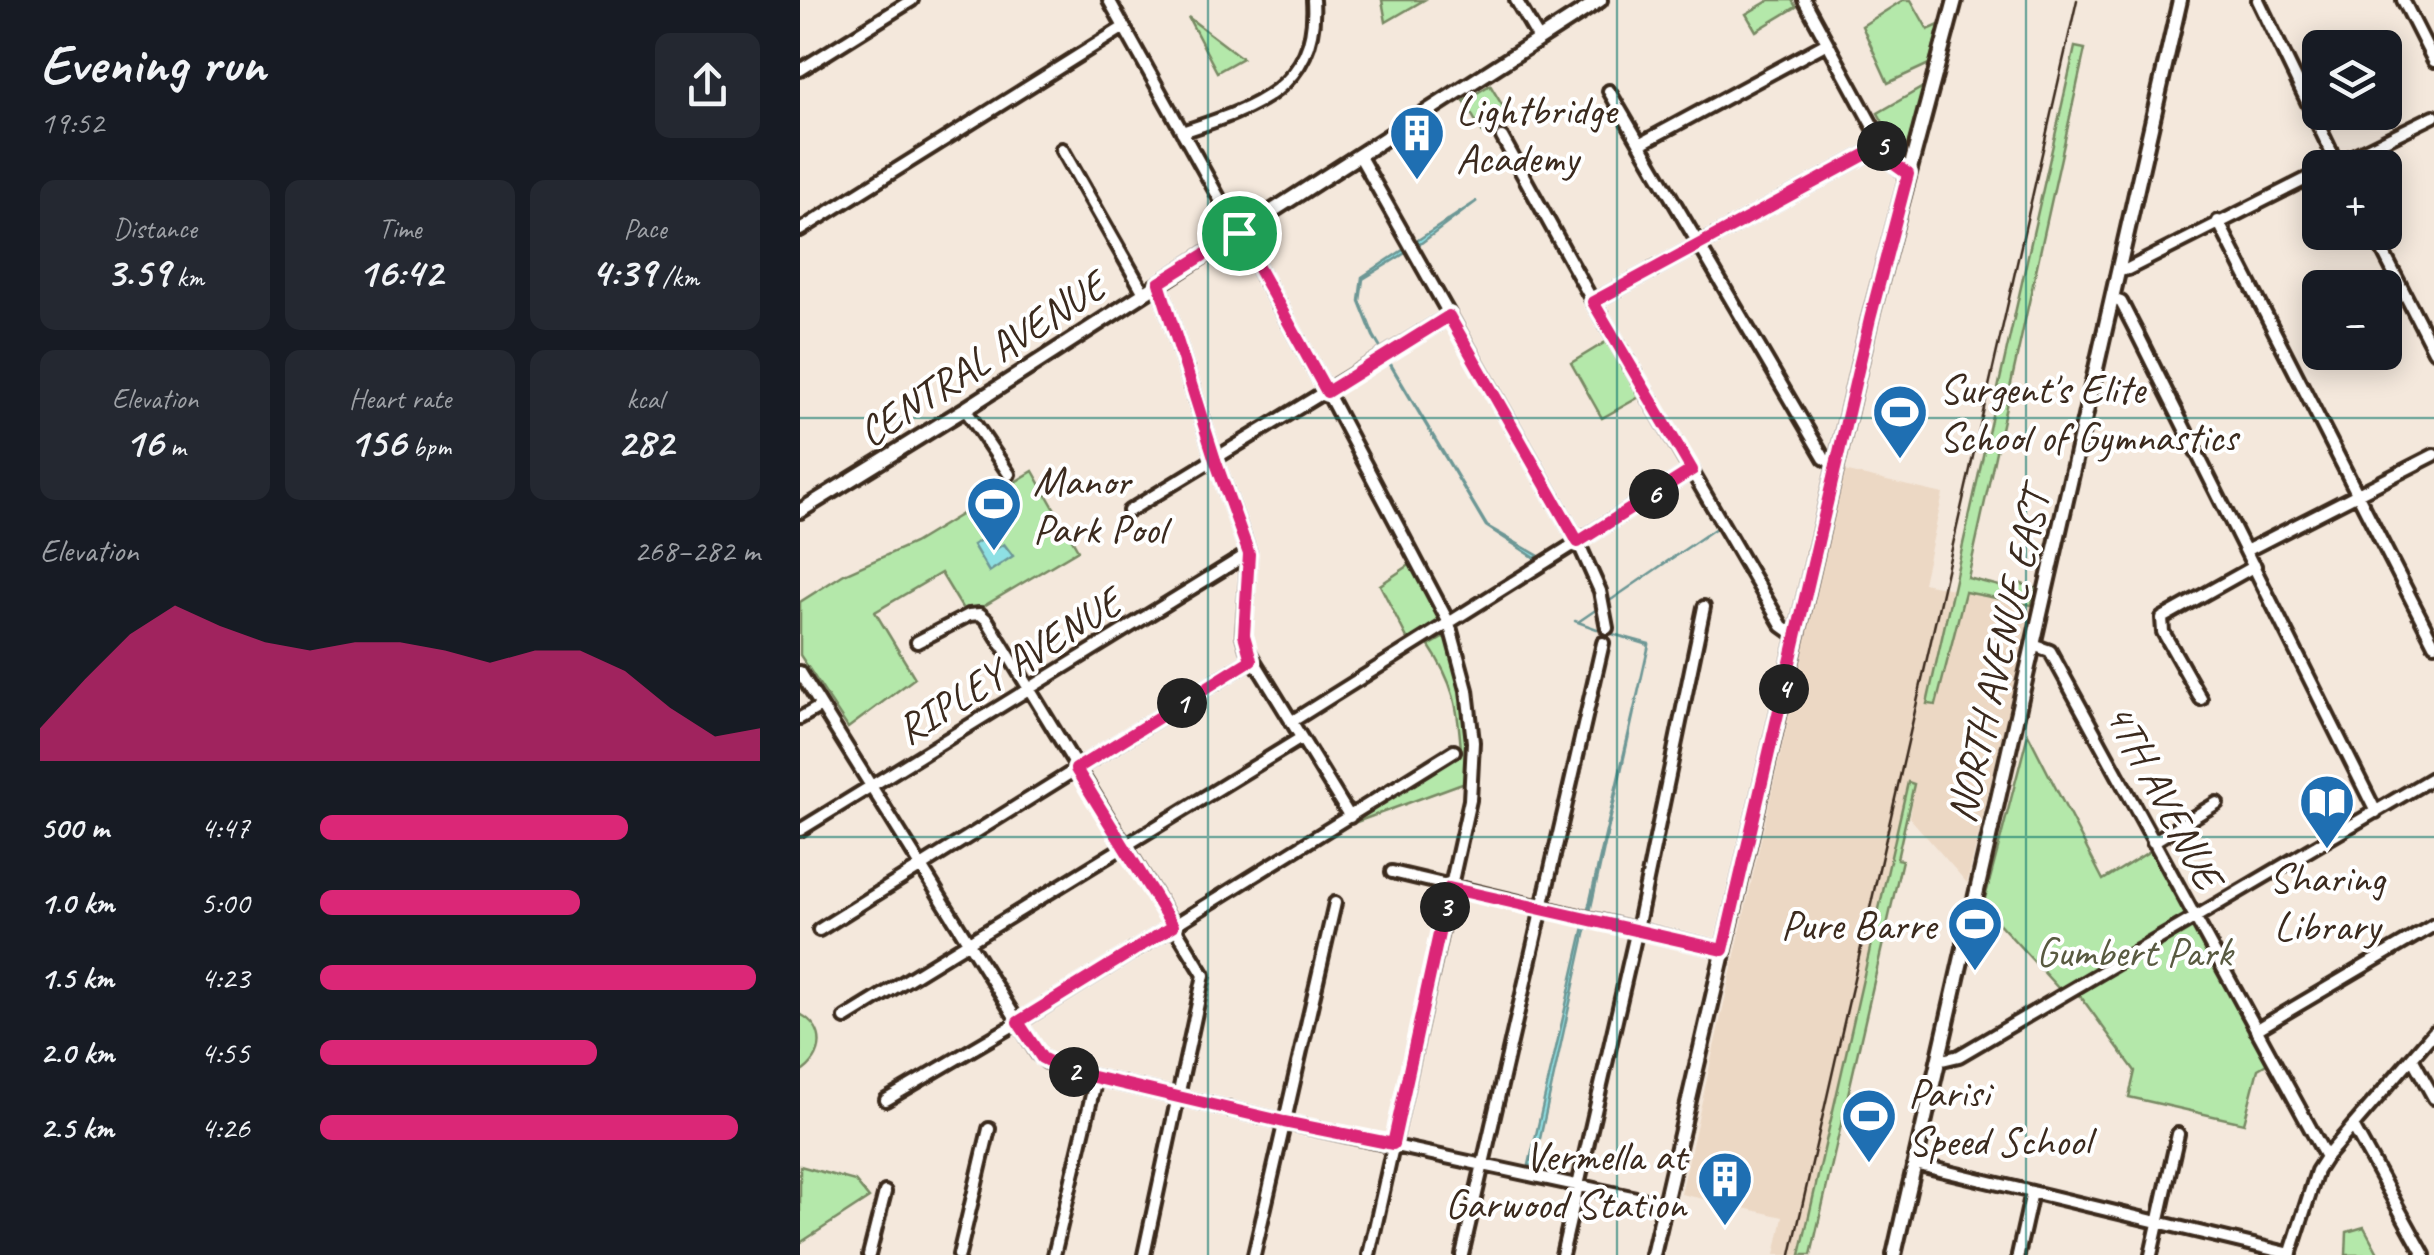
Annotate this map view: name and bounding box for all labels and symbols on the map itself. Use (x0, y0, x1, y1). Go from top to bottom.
place label: Lightbridge Academy (1456, 84, 1619, 185)
building icon: Lightbridge Academy (1387, 103, 1447, 182)
pin: 5 (1857, 121, 1907, 171)
pin (1197, 191, 1282, 276)
street label: CENTRAL AVENUE (848, 257, 1120, 459)
place label: Surgent's Elite School of Gymnastics (1939, 363, 2241, 464)
sports icon: Surgent's Elite School of Gymnastics (1870, 382, 1930, 461)
place label: Manor Park Pool (1033, 455, 1172, 556)
pin: 6 (1629, 469, 1679, 519)
sports icon: Manor Park Pool (964, 474, 1024, 553)
street label: NORTH AVENUE EAST (1934, 475, 2065, 828)
street label: RIPLEY AVENUE (887, 574, 1135, 756)
pin: 4 (1759, 664, 1809, 714)
pin: 1 (1157, 678, 1207, 728)
street label: 4TH AVENUE (2093, 694, 2237, 902)
library icon: Sharing Library (2297, 772, 2357, 851)
place label: Sharing Library (2269, 852, 2387, 953)
pin: 3 (1420, 882, 1470, 932)
sports icon: Pure Barre (1945, 894, 2005, 973)
place label: Pure Barre (1781, 899, 1939, 952)
park label: Gumbert Park (2036, 926, 2235, 979)
pin: 2 (1049, 1047, 1099, 1097)
place label: Parisi Speed School (1908, 1067, 2097, 1168)
sports icon: Parisi Speed School (1839, 1086, 1899, 1165)
place label: Vermella at Garwood Station (1445, 1130, 1690, 1231)
building icon: Vermella at Garwood Station (1695, 1149, 1755, 1228)

